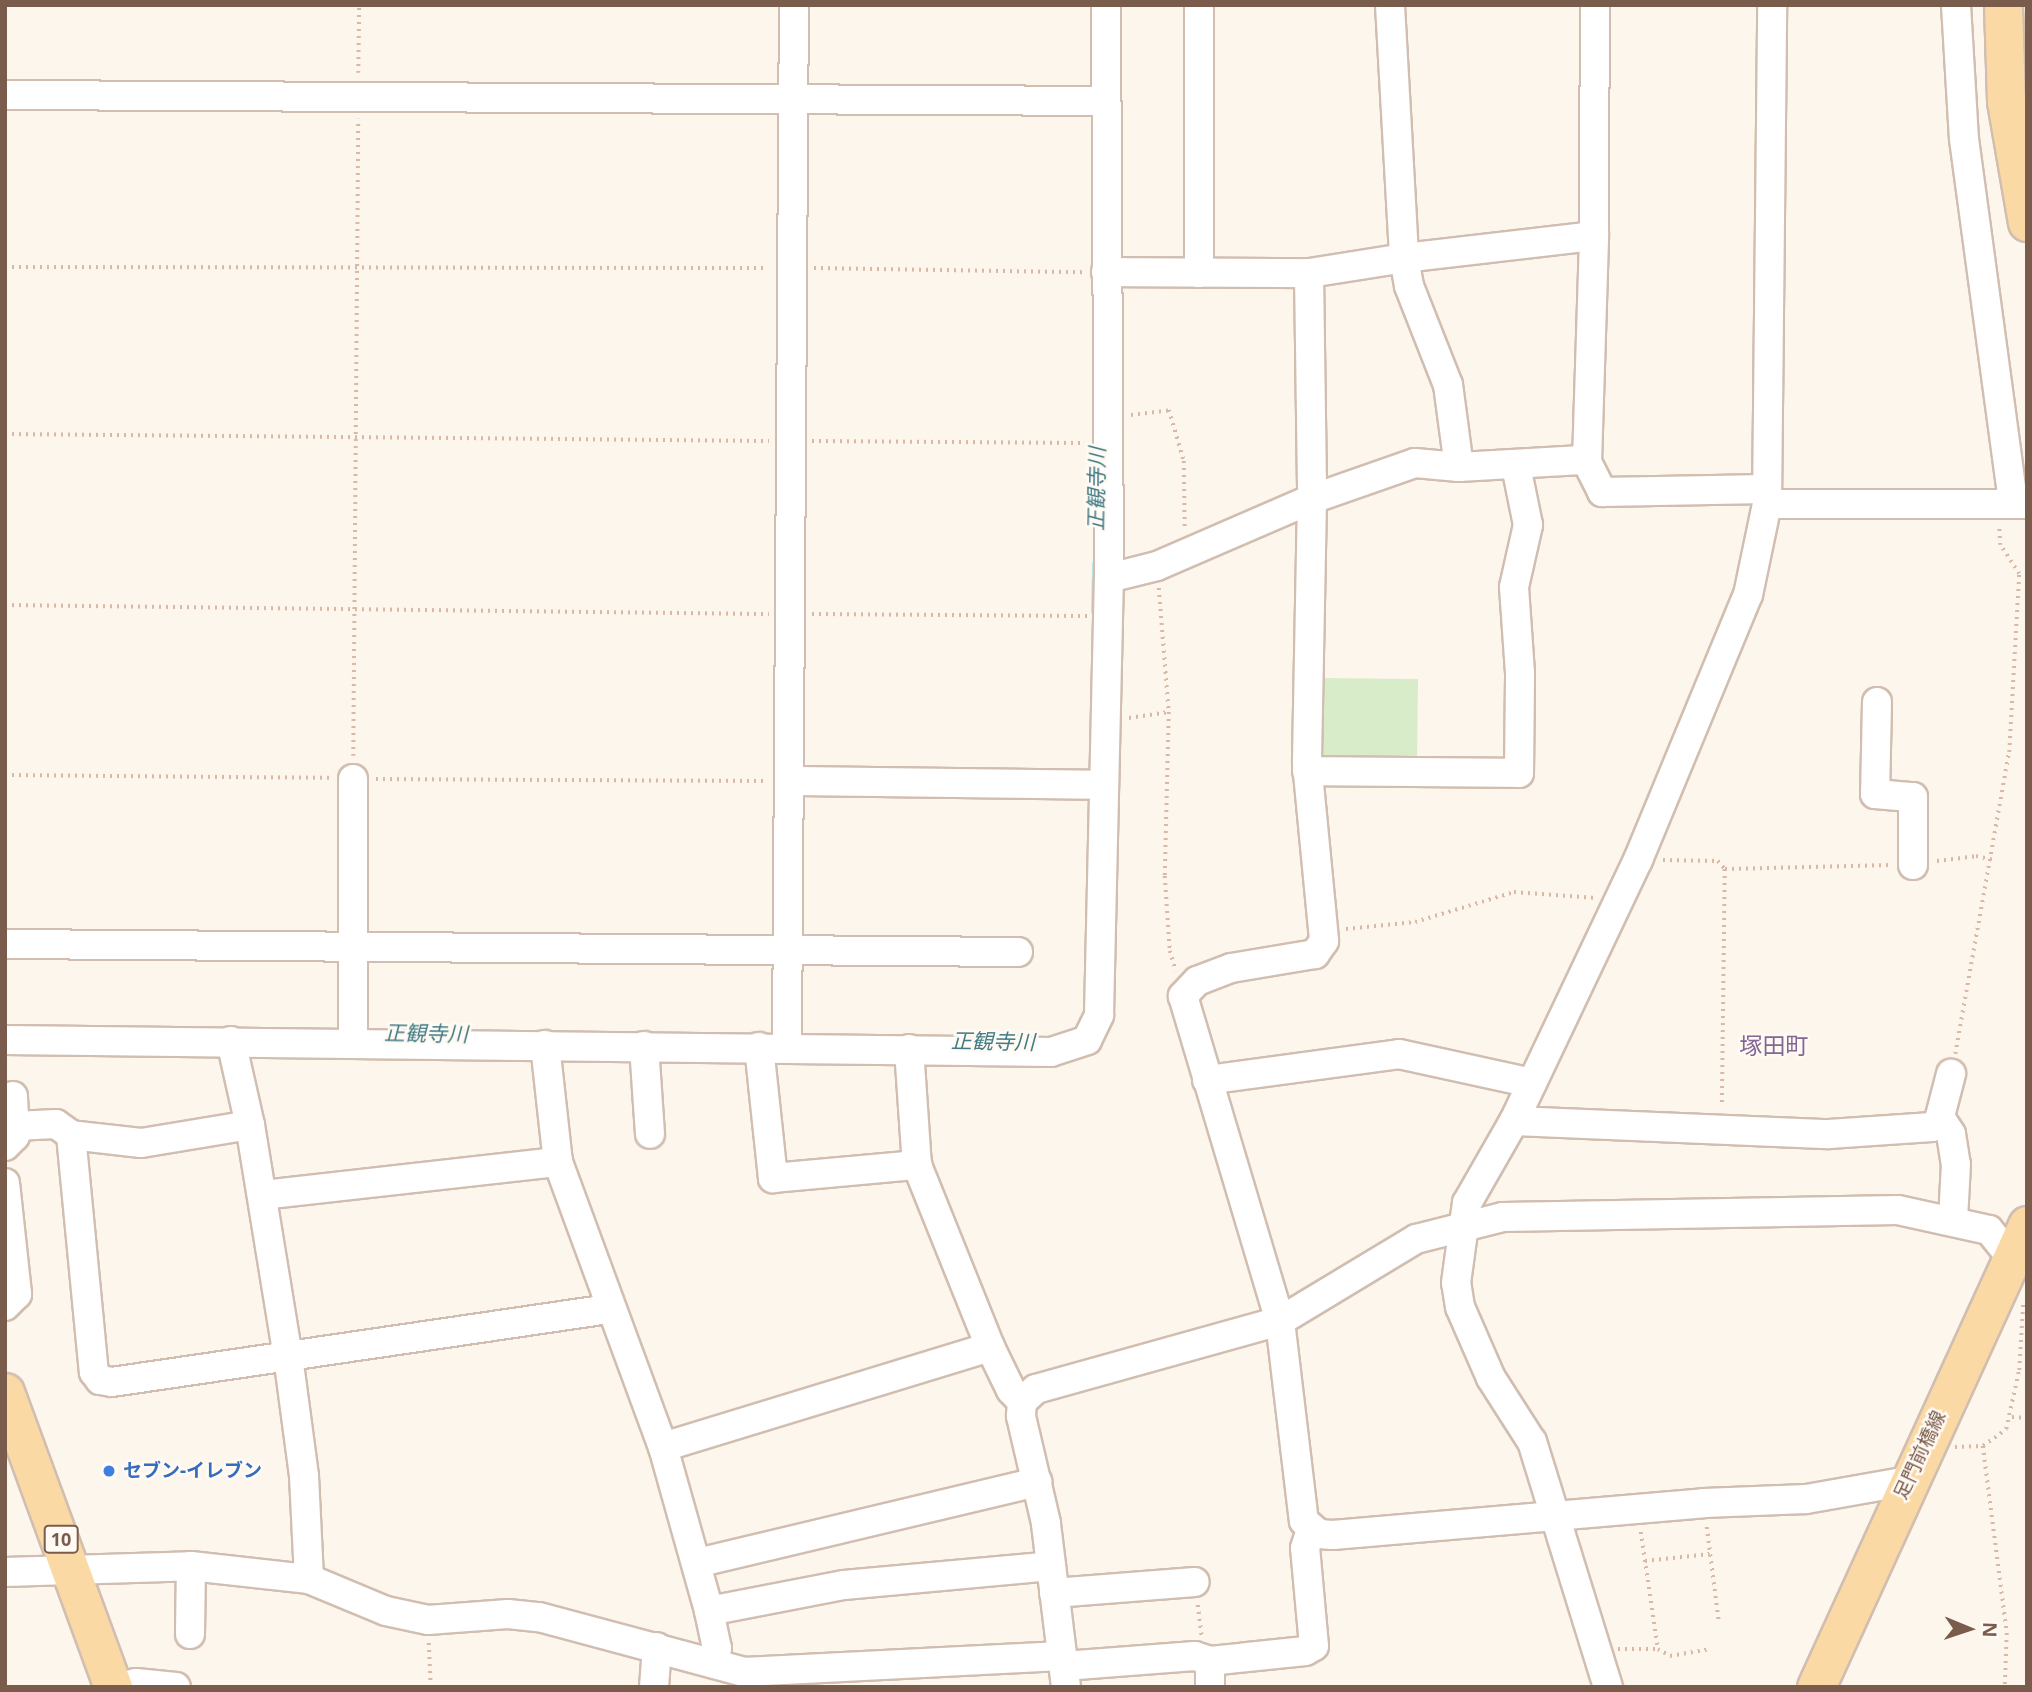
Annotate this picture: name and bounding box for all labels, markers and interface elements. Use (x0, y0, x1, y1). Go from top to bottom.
water label: 正観寺川 (1083, 447, 1109, 531)
water label: 正観寺川 (384, 1020, 468, 1046)
water label: 正観寺川 (951, 1028, 1035, 1054)
district label: 塚田町 (1740, 1031, 1808, 1059)
street label: 足門前橋線 (1890, 1407, 1950, 1503)
place label: セブン-イレブン (123, 1460, 262, 1482)
marker: セブン-イレブン (101, 1463, 117, 1479)
road number: 10 (43, 1524, 78, 1554)
north arrow (1934, 1594, 2004, 1664)
text: N (1977, 1622, 2003, 1638)

